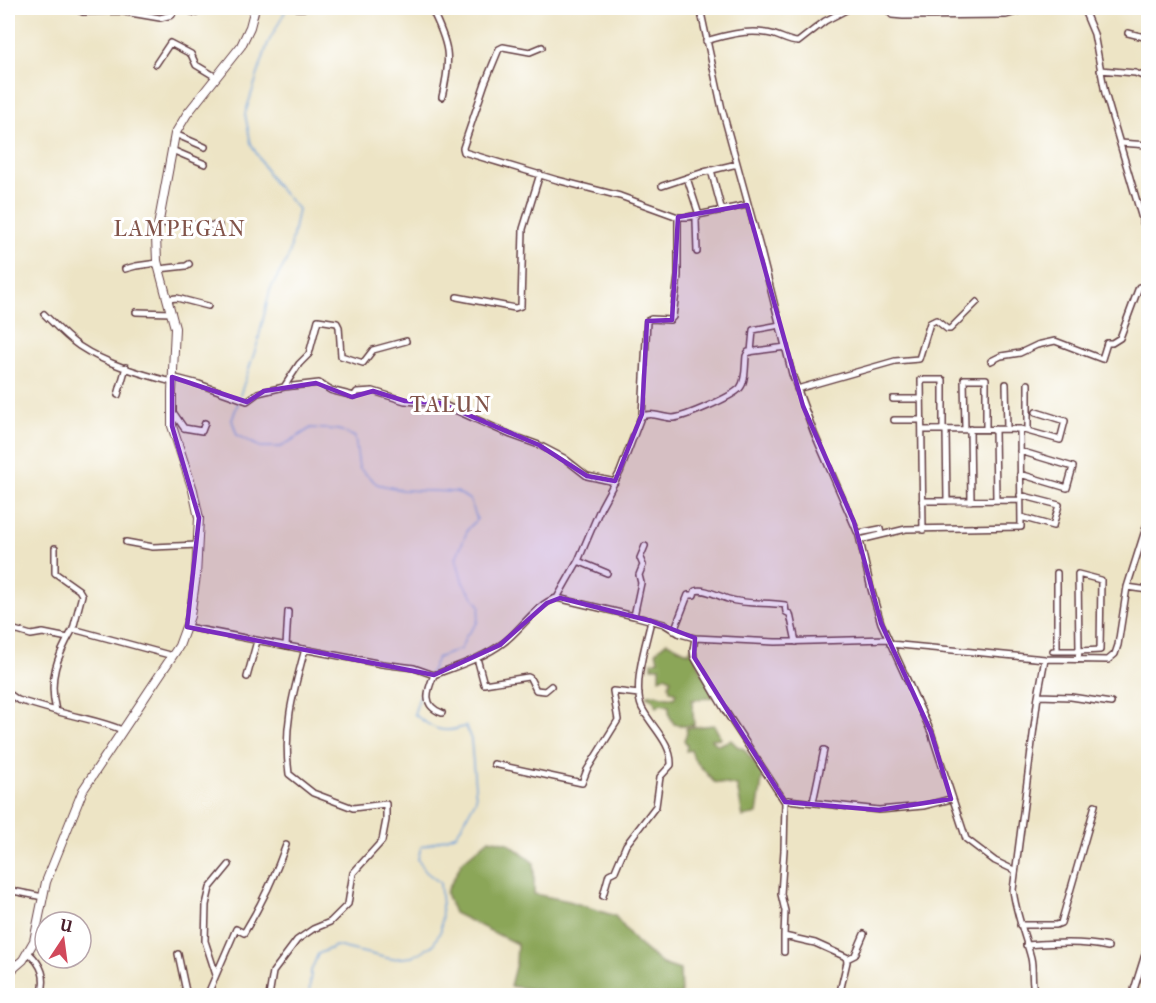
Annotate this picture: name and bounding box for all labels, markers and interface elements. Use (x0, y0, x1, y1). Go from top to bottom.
district label: LAMPEGAN (113, 216, 247, 242)
district label: TALUN (410, 392, 492, 418)
north arrow (33, 910, 93, 970)
text: U (57, 915, 75, 937)

